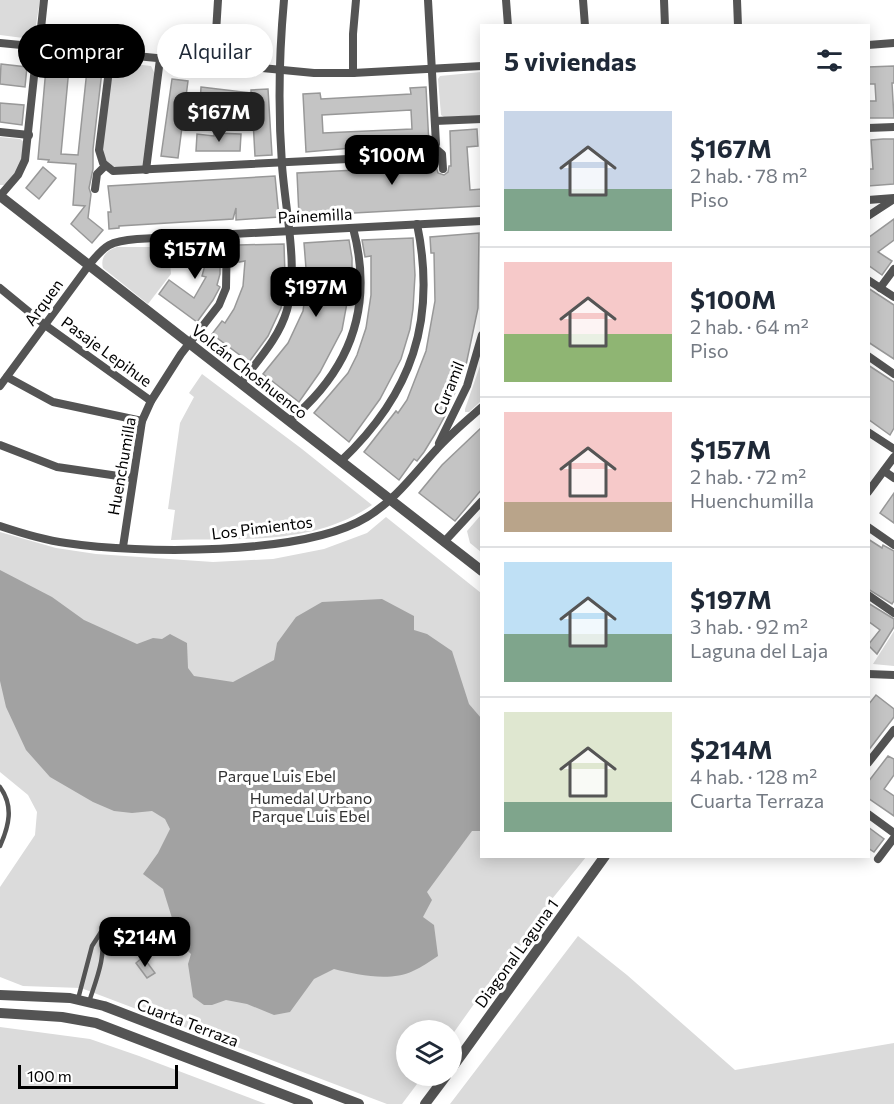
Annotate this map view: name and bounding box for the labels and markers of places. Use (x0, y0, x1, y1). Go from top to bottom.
pin: $167M (177, 92, 261, 143)
pin: $100M (350, 135, 434, 186)
pin: $157M (153, 229, 237, 280)
pin: $197M (274, 267, 358, 318)
pin: $214M (103, 917, 187, 968)

